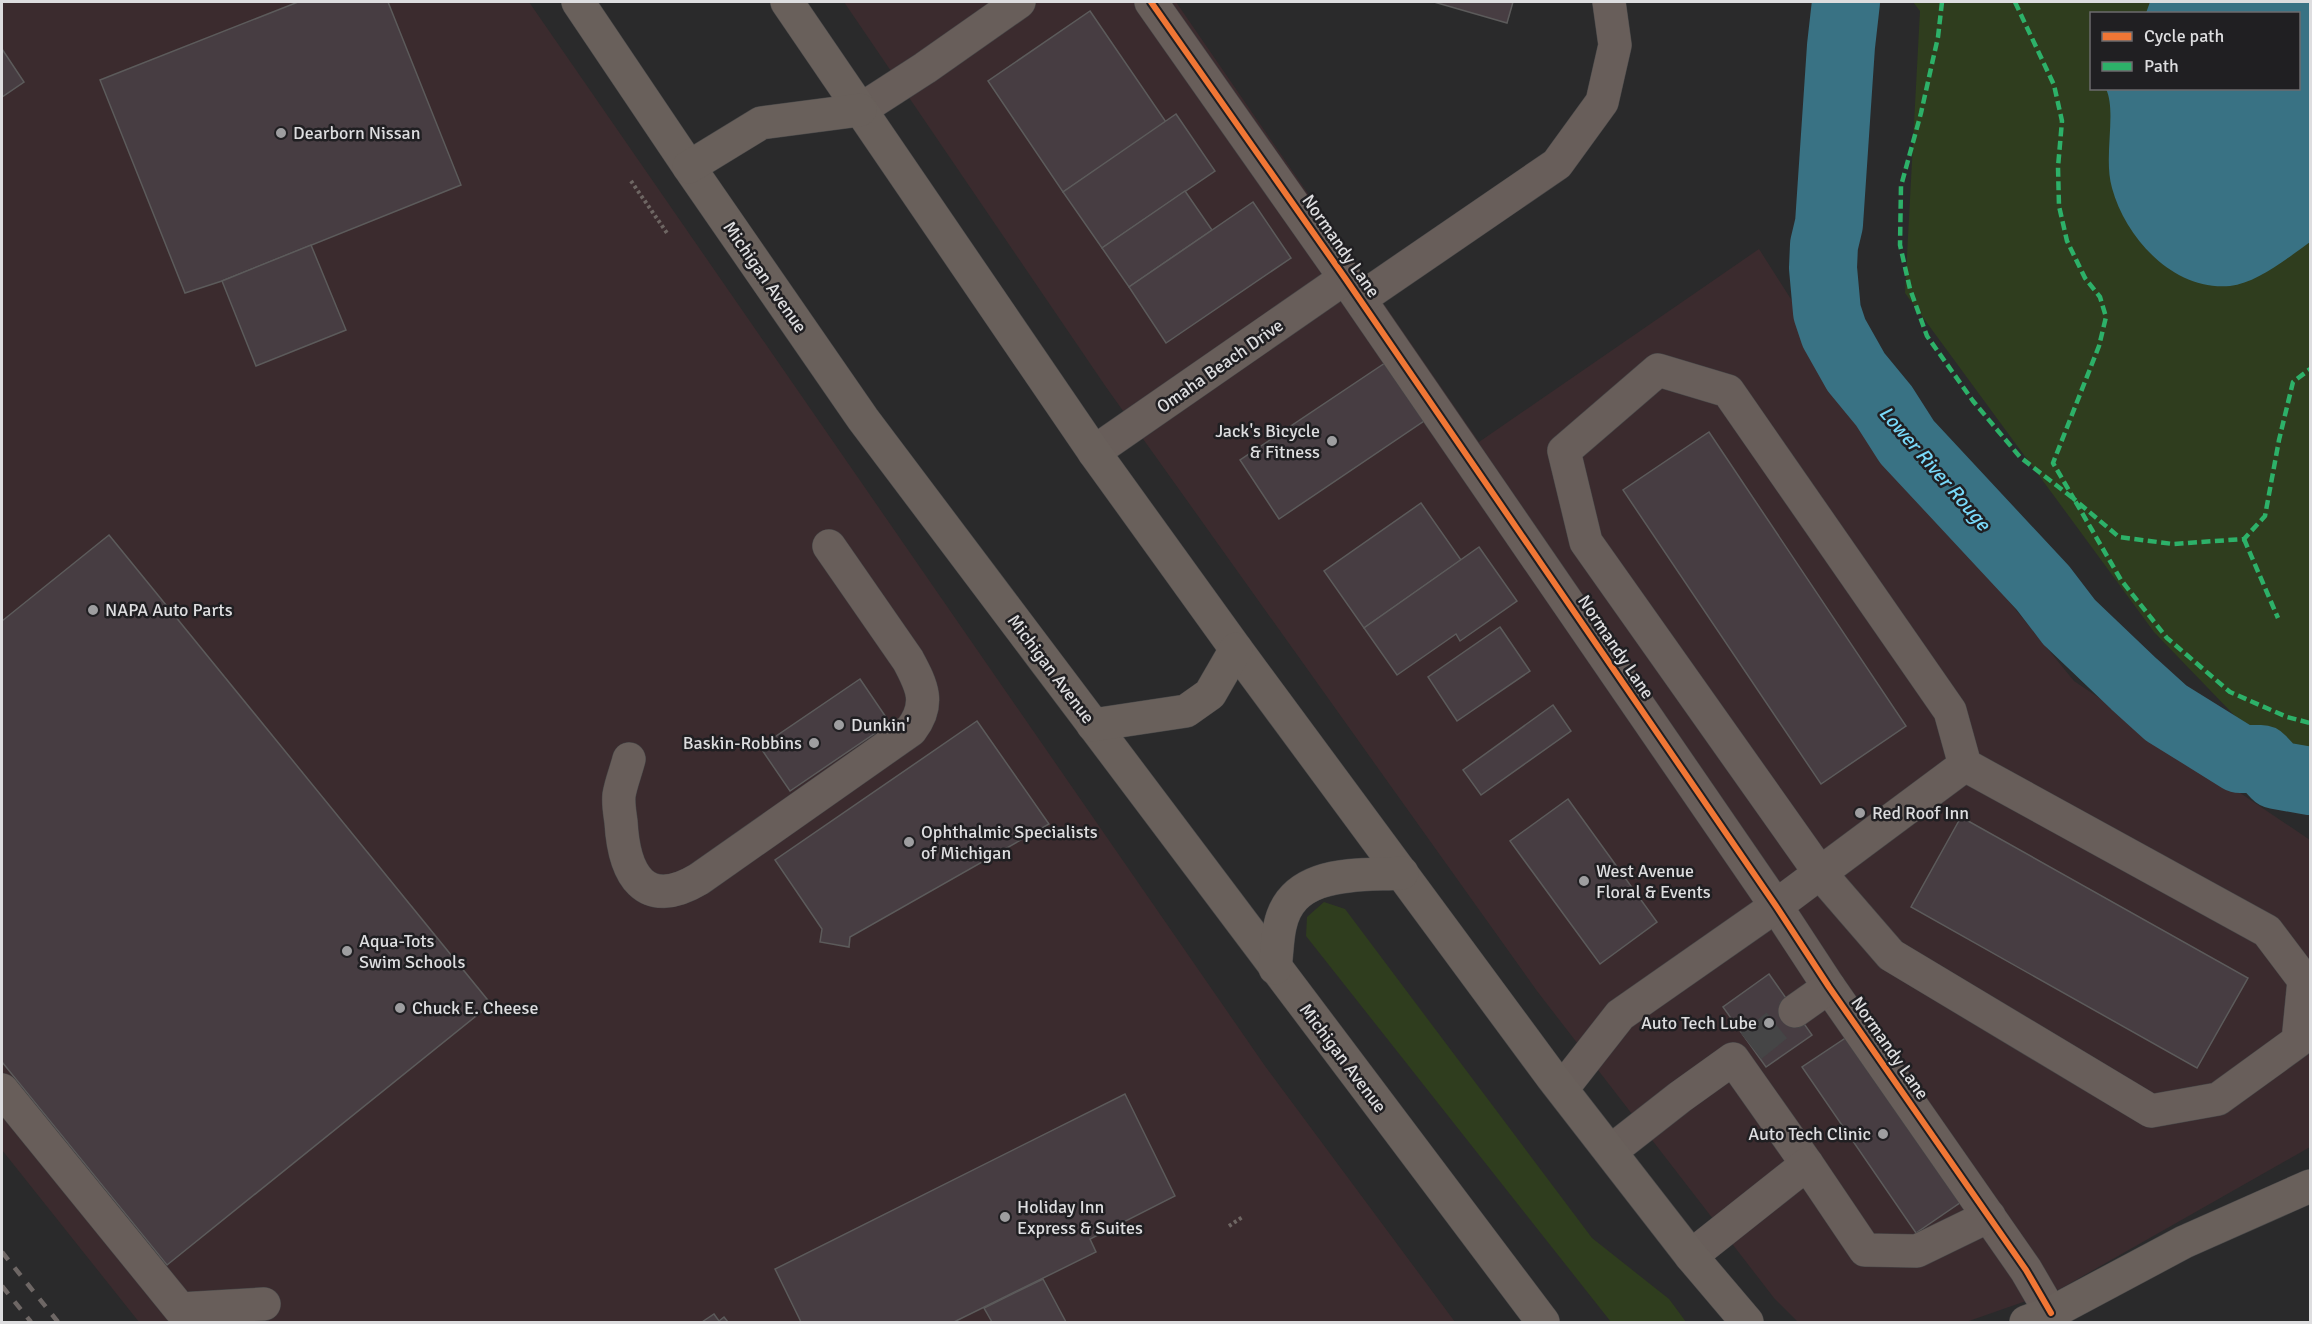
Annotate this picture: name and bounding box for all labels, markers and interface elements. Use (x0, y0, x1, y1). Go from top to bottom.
legend (2090, 12, 2300, 90)
text: Cycle path (2144, 25, 2224, 47)
text: Path (2144, 55, 2179, 77)
place label: Dearborn Nissan (293, 122, 421, 144)
marker: Dearborn Nissan (274, 126, 288, 140)
street label: Normandy Lane (1297, 190, 1385, 302)
street label: Michigan Avenue (718, 217, 812, 337)
street label: Omaha Beach Drive (1152, 314, 1288, 418)
water label: Lower River Rouge (1873, 401, 1996, 537)
place label: Jack's Bicycle & Fitness (1215, 420, 1320, 463)
marker: Jack's Bicycle & Fitness (1325, 434, 1339, 448)
street label: Normandy Lane (1573, 591, 1659, 703)
place label: NAPA Auto Parts (105, 599, 233, 621)
marker: NAPA Auto Parts (86, 603, 100, 617)
street label: Michigan Avenue (1003, 610, 1099, 728)
place label: Dunkin' (851, 714, 910, 736)
marker: Dunkin' (832, 718, 846, 732)
place label: Baskin-Robbins (683, 732, 802, 754)
marker: Baskin-Robbins (807, 736, 821, 750)
place label: Red Roof Inn (1872, 802, 1969, 824)
marker: Red Roof Inn (1853, 806, 1867, 820)
place label: Ophthalmic Specialists of Michigan (921, 821, 1098, 864)
marker: Ophthalmic Specialists of Michigan (902, 835, 916, 849)
place label: West Avenue Floral & Events (1596, 860, 1711, 903)
marker: West Avenue Floral & Events (1577, 874, 1591, 888)
place label: Aqua-Tots Swim Schools (359, 930, 465, 973)
marker: Aqua-Tots Swim Schools (340, 944, 354, 958)
street label: Normandy Lane (1846, 992, 1934, 1104)
place label: Chuck E. Cheese (412, 997, 538, 1019)
street label: Michigan Avenue (1295, 999, 1391, 1117)
marker: Chuck E. Cheese (393, 1001, 407, 1015)
place label: Auto Tech Lube (1641, 1012, 1757, 1034)
marker: Auto Tech Lube (1762, 1016, 1776, 1030)
place label: Auto Tech Clinic (1748, 1123, 1871, 1145)
marker: Auto Tech Clinic (1876, 1127, 1890, 1141)
place label: Holiday Inn Express & Suites (1017, 1196, 1143, 1239)
marker: Holiday Inn Express & Suites (998, 1210, 1012, 1224)

